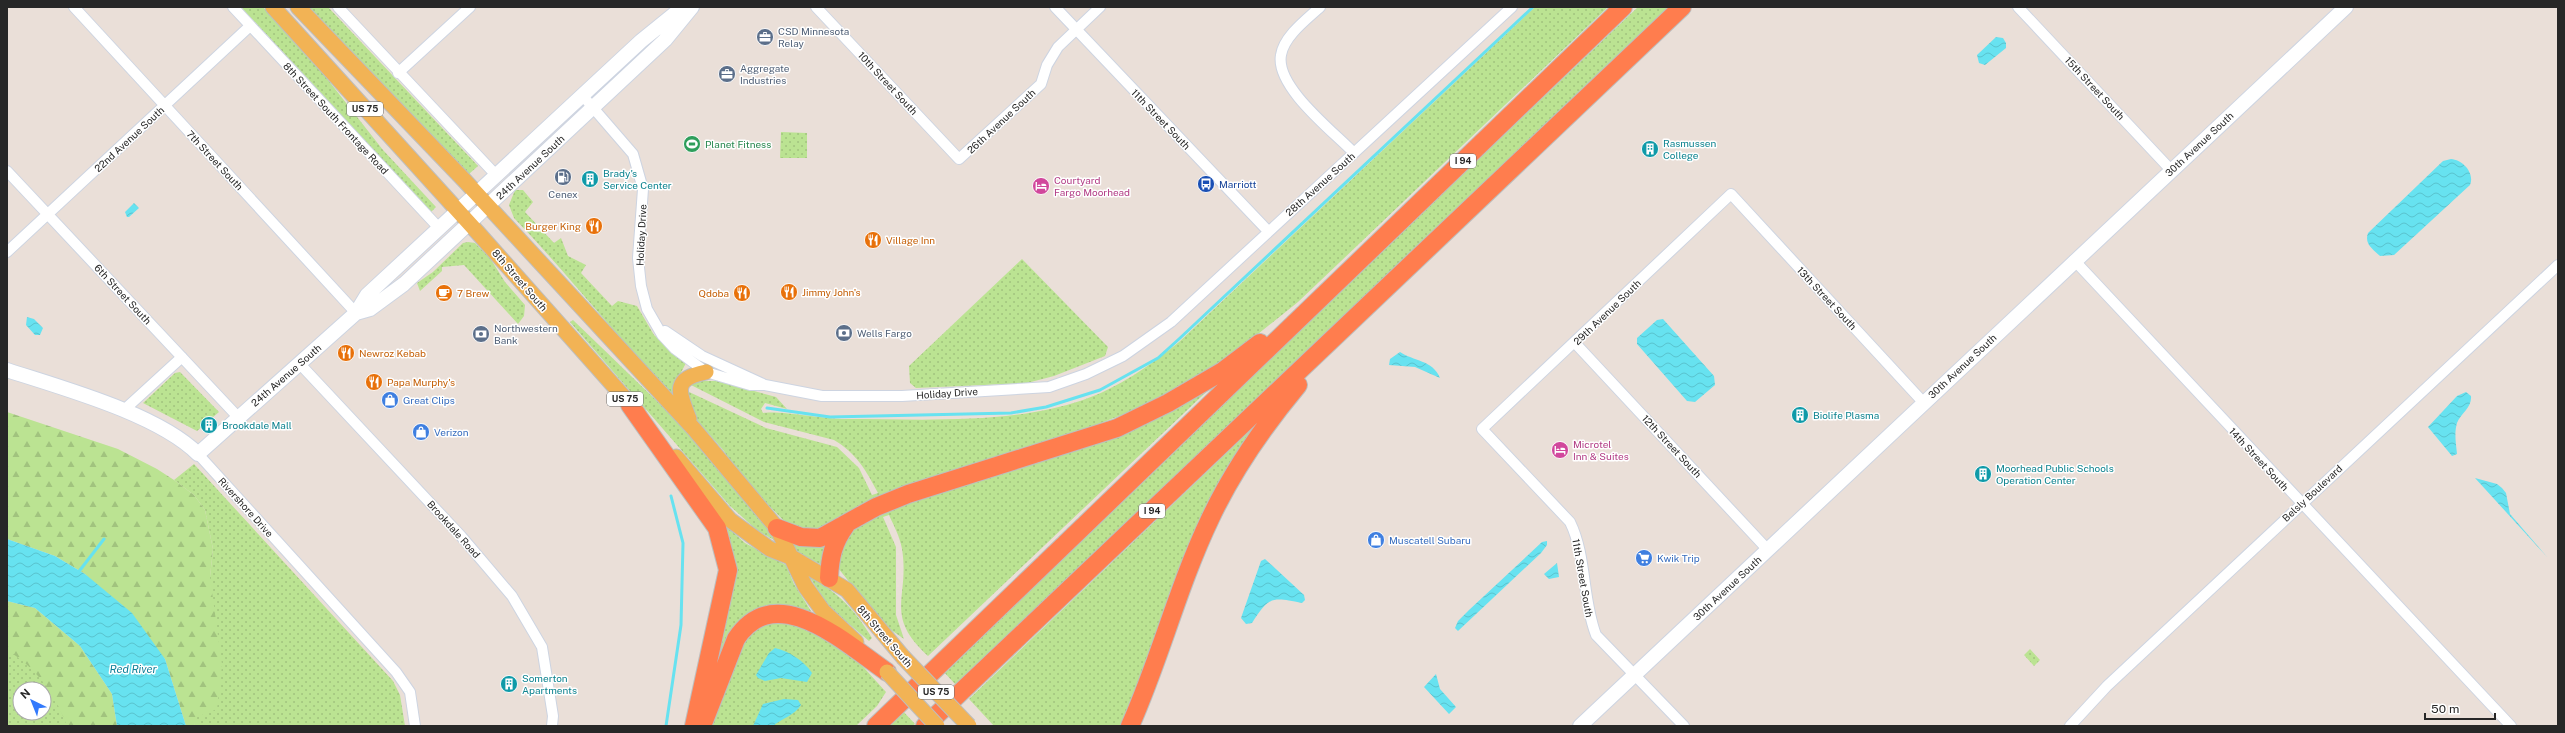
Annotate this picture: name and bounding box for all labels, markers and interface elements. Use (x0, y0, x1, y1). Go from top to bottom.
place label: CSD Minnesota Relay (778, 25, 849, 49)
office icon: CSD Minnesota Relay (755, 27, 775, 47)
street label: 10th Street South (856, 49, 920, 117)
street label: 15th Street South (2063, 54, 2128, 122)
street label: 8th Street South Frontage Road (281, 60, 391, 176)
place label: Aggregate Industries (740, 62, 790, 86)
office icon: Aggregate Industries (717, 64, 737, 84)
street label: 26th Avenue South (964, 86, 1038, 156)
street label: 11th Street South (1129, 86, 1193, 152)
road number: US 75 (347, 102, 383, 116)
street label: 22nd Avenue South (92, 104, 166, 174)
street label: 30th Avenue South (2162, 109, 2236, 179)
street label: 7th Street South (184, 128, 246, 193)
street label: 24th Avenue South (493, 132, 567, 202)
sports icon: Planet Fitness (682, 134, 702, 154)
place label: Rasmussen College (1663, 137, 1716, 161)
place label: Planet Fitness (705, 138, 771, 150)
building icon: Rasmussen College (1640, 139, 1660, 159)
street label: 28th Avenue South (1283, 150, 1357, 218)
road number: I 94 (1450, 154, 1476, 168)
fuel station icon: Cenex (553, 167, 573, 187)
place label: Brady's Service Center (603, 167, 672, 191)
building icon: Brady's Service Center (580, 169, 600, 189)
place label: Courtyard Fargo Moorhead (1054, 174, 1130, 198)
bus stop icon: Marriott (1196, 174, 1216, 194)
hotel icon: Courtyard Fargo Moorhead (1031, 176, 1051, 196)
place label: Marriott (1219, 178, 1256, 190)
place label: Cenex (548, 188, 578, 200)
street label: Holiday Drive (633, 204, 649, 266)
restaurant icon: Burger King (584, 216, 604, 236)
place label: Burger King (525, 220, 581, 232)
restaurant icon: Village Inn (863, 230, 883, 250)
place label: Village Inn (886, 234, 935, 246)
street label: 8th Street South (490, 247, 550, 314)
street label: 6th Street South (92, 261, 154, 327)
street label: 13th Street South (1795, 264, 1859, 332)
street label: 29th Avenue South (1571, 277, 1643, 347)
restaurant icon: Jimmy John's (779, 282, 799, 302)
cafe icon: 7 Brew (434, 283, 454, 303)
restaurant icon: Qdoba (732, 283, 752, 303)
place label: Jimmy John's (802, 286, 861, 298)
place label: 7 Brew (457, 287, 490, 299)
place label: Qdoba (699, 287, 729, 299)
place label: Northwestern Bank (494, 322, 558, 346)
bank icon: Wells Fargo (834, 323, 854, 343)
bank icon: Northwestern Bank (471, 324, 491, 344)
place label: Wells Fargo (857, 327, 912, 339)
street label: 30th Avenue South (1925, 331, 1999, 401)
street label: 24th Avenue South (249, 341, 324, 409)
restaurant icon: Newroz Kebab (336, 343, 356, 363)
place label: Newroz Kebab (359, 347, 426, 359)
restaurant icon: Papa Murphy's (364, 372, 384, 392)
place label: Papa Murphy's (387, 376, 455, 388)
street label: Holiday Drive (916, 385, 979, 401)
shop icon: Great Clips (380, 390, 400, 410)
road number: US 75 (607, 392, 643, 406)
place label: Great Clips (403, 394, 455, 406)
building icon: Biolife Plasma (1790, 405, 1810, 425)
place label: Biolife Plasma (1813, 409, 1879, 421)
street label: 12th Street South (1640, 412, 1704, 480)
building icon: Brookdale Mall (199, 415, 219, 435)
place label: Brookdale Mall (222, 419, 292, 431)
shop icon: Verizon (411, 422, 431, 442)
street label: 14th Street South (2227, 425, 2291, 493)
place label: Verizon (434, 426, 469, 438)
place label: Microtel Inn & Suites (1573, 438, 1629, 462)
hotel icon: Microtel Inn & Suites (1550, 440, 1570, 460)
place label: Moorhead Public Schools Operation Center (1996, 462, 2114, 486)
street label: Belsly Boulevard (2279, 462, 2345, 524)
building icon: Moorhead Public Schools Operation Center (1973, 464, 1993, 484)
street label: Rivershore Drive (216, 475, 276, 539)
street label: Brookdale Road (425, 498, 483, 560)
road number: I 94 (1139, 504, 1165, 518)
shop icon: Muscatell Subaru (1366, 530, 1386, 550)
place label: Muscatell Subaru (1389, 534, 1471, 546)
street label: 11th Street South (1570, 538, 1596, 618)
supermarket icon: Kwik Trip (1634, 548, 1654, 568)
place label: Kwik Trip (1657, 552, 1700, 564)
street label: 30th Avenue South (1690, 553, 1764, 623)
street label: 8th Street South (855, 603, 915, 670)
water label: Red River (109, 663, 157, 675)
place label: Somerton Apartments (522, 672, 577, 696)
building icon: Somerton Apartments (499, 674, 519, 694)
north arrow (12, 681, 52, 721)
road number: US 75 (918, 685, 954, 699)
text: N (18, 686, 32, 701)
scale bar (2425, 695, 2495, 721)
text: 50 m (2431, 702, 2459, 716)

